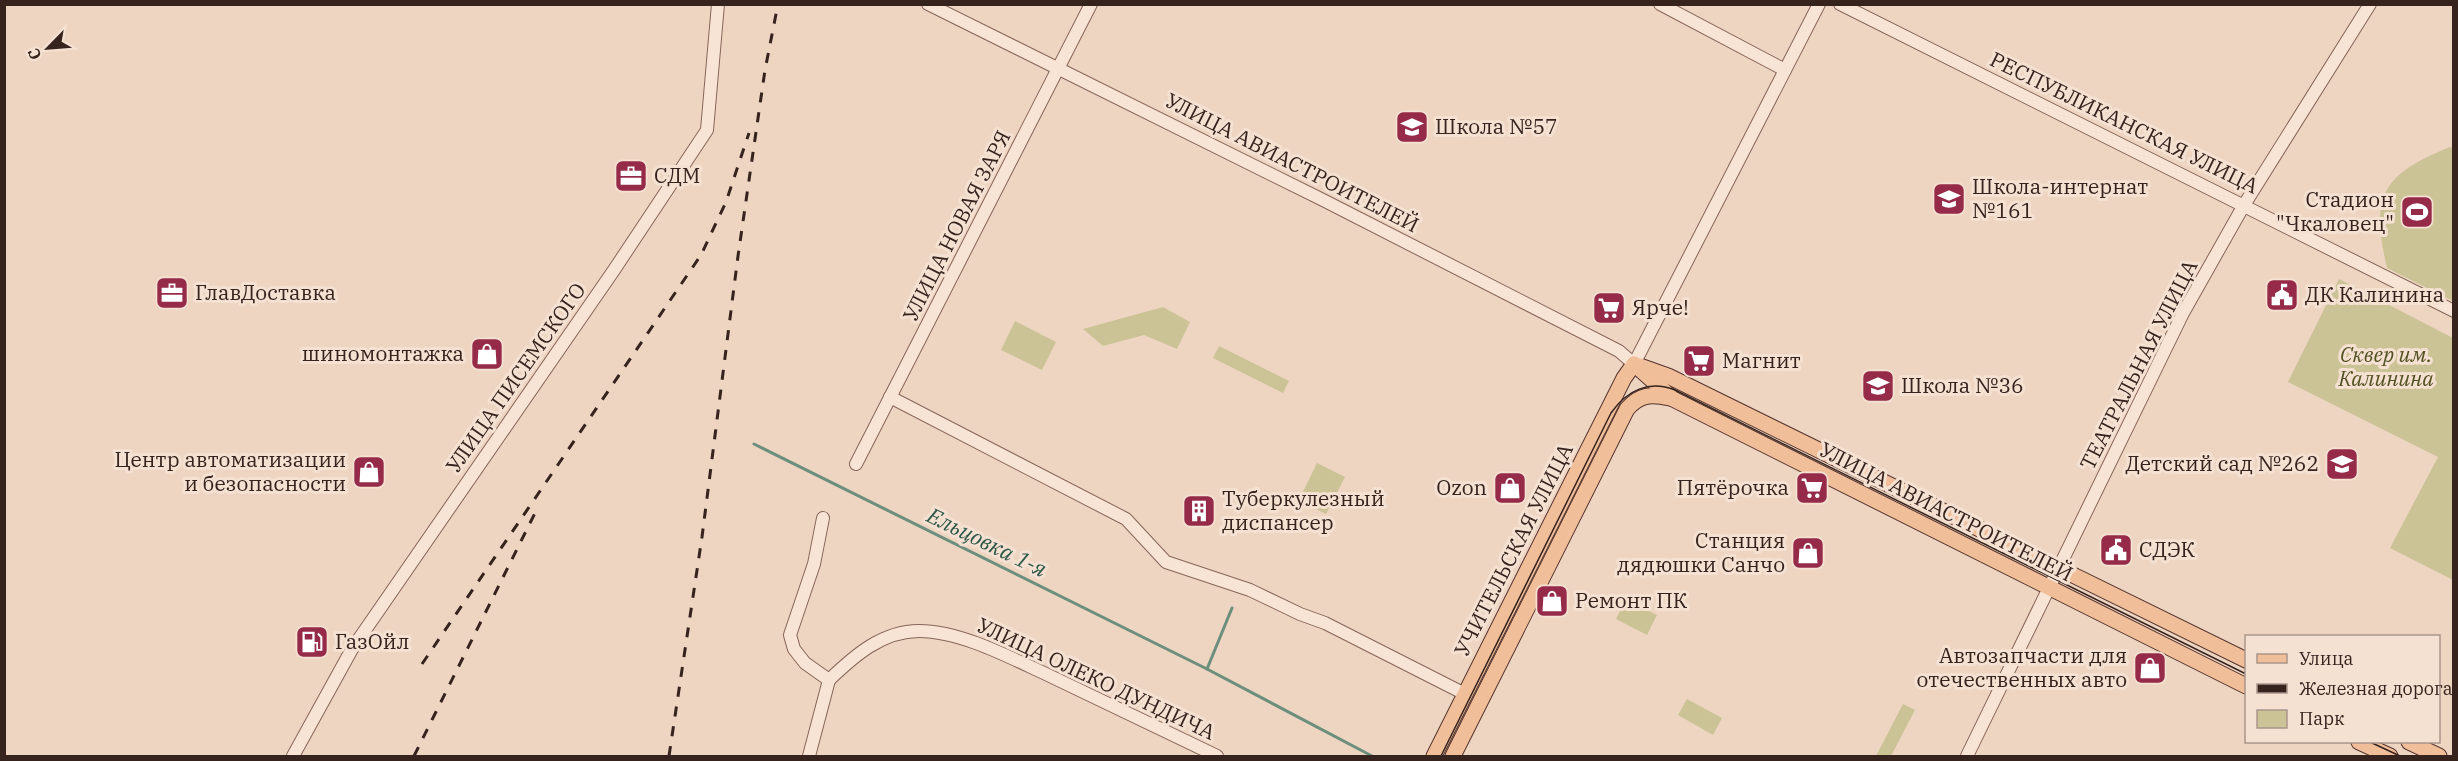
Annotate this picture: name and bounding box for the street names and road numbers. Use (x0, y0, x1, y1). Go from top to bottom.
street label: РЕСПУБЛИКАНСКАЯ УЛИЦА (1986, 45, 2264, 200)
street label: УЛИЦА АВИАСТРОИТЕЛЕЙ (1161, 86, 1424, 238)
street label: УЛИЦА НОВАЯ ЗАРЯ (896, 125, 1016, 326)
street label: ТЕАТРАЛЬНАЯ УЛИЦА (2073, 254, 2204, 474)
street label: УЛИЦА ПИСЕМСКОГО (439, 277, 591, 478)
street label: УЛИЦА АВИАСТРОИТЕЛЕЙ (1815, 435, 2078, 587)
street label: УЧИТЕЛЬСКАЯ УЛИЦА (1447, 438, 1579, 661)
street label: УЛИЦА ОЛЕКО ДУНДИЧА (973, 610, 1221, 746)

